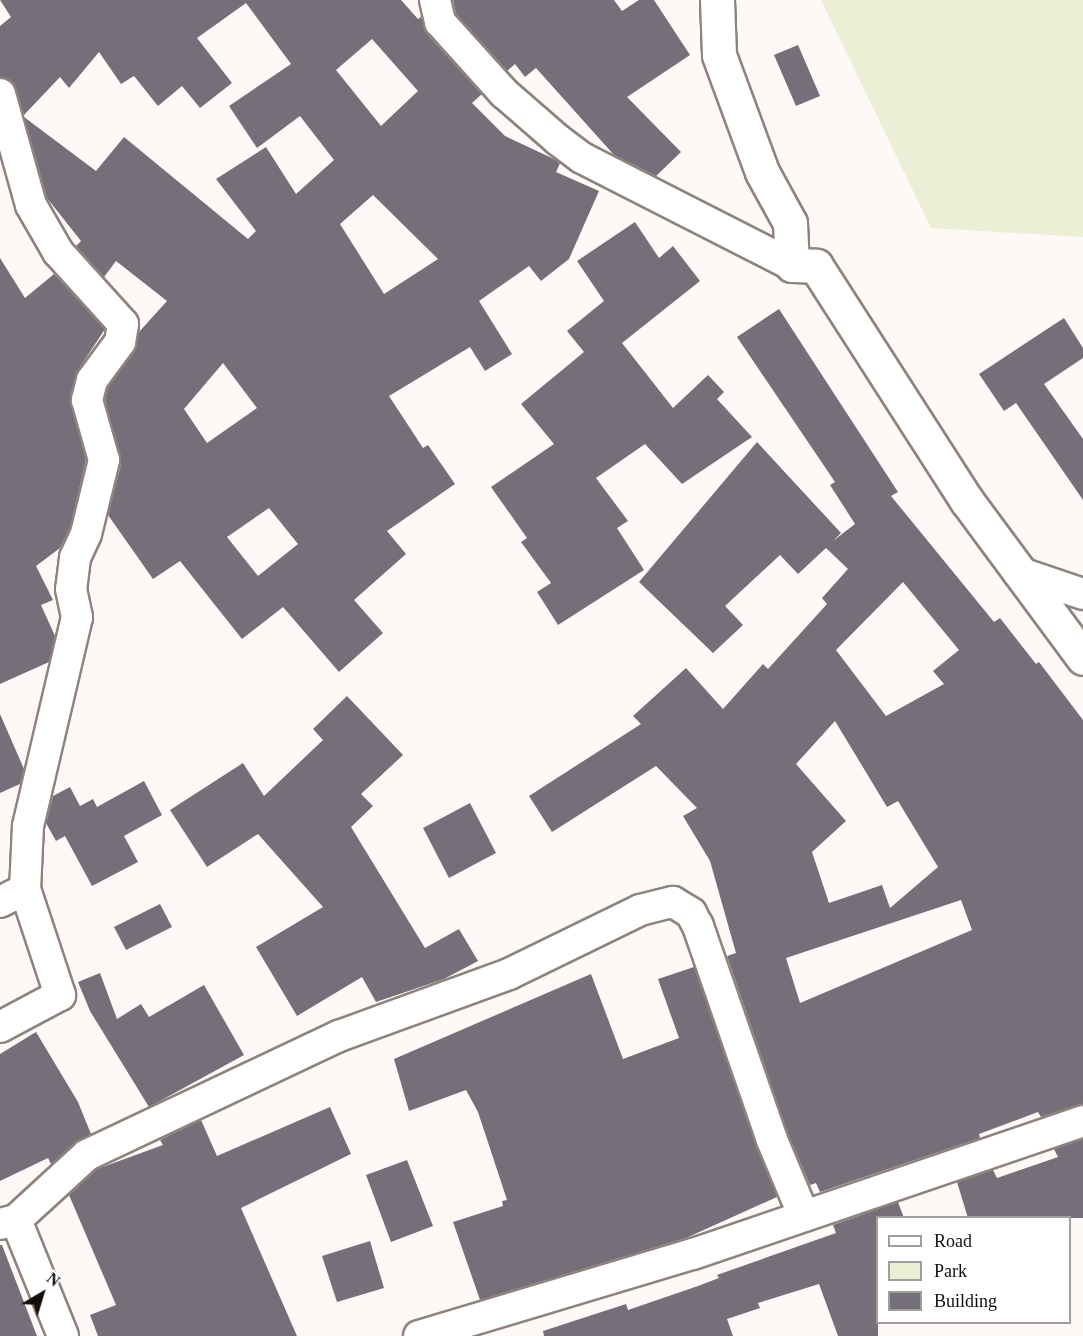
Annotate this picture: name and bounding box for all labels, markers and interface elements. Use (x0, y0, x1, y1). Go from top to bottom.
legend (876, 1216, 1071, 1324)
text: Road (934, 1231, 972, 1251)
text: Park (934, 1261, 967, 1281)
north arrow (12, 1264, 72, 1324)
text: N (44, 1269, 63, 1290)
text: Building (934, 1291, 997, 1311)

